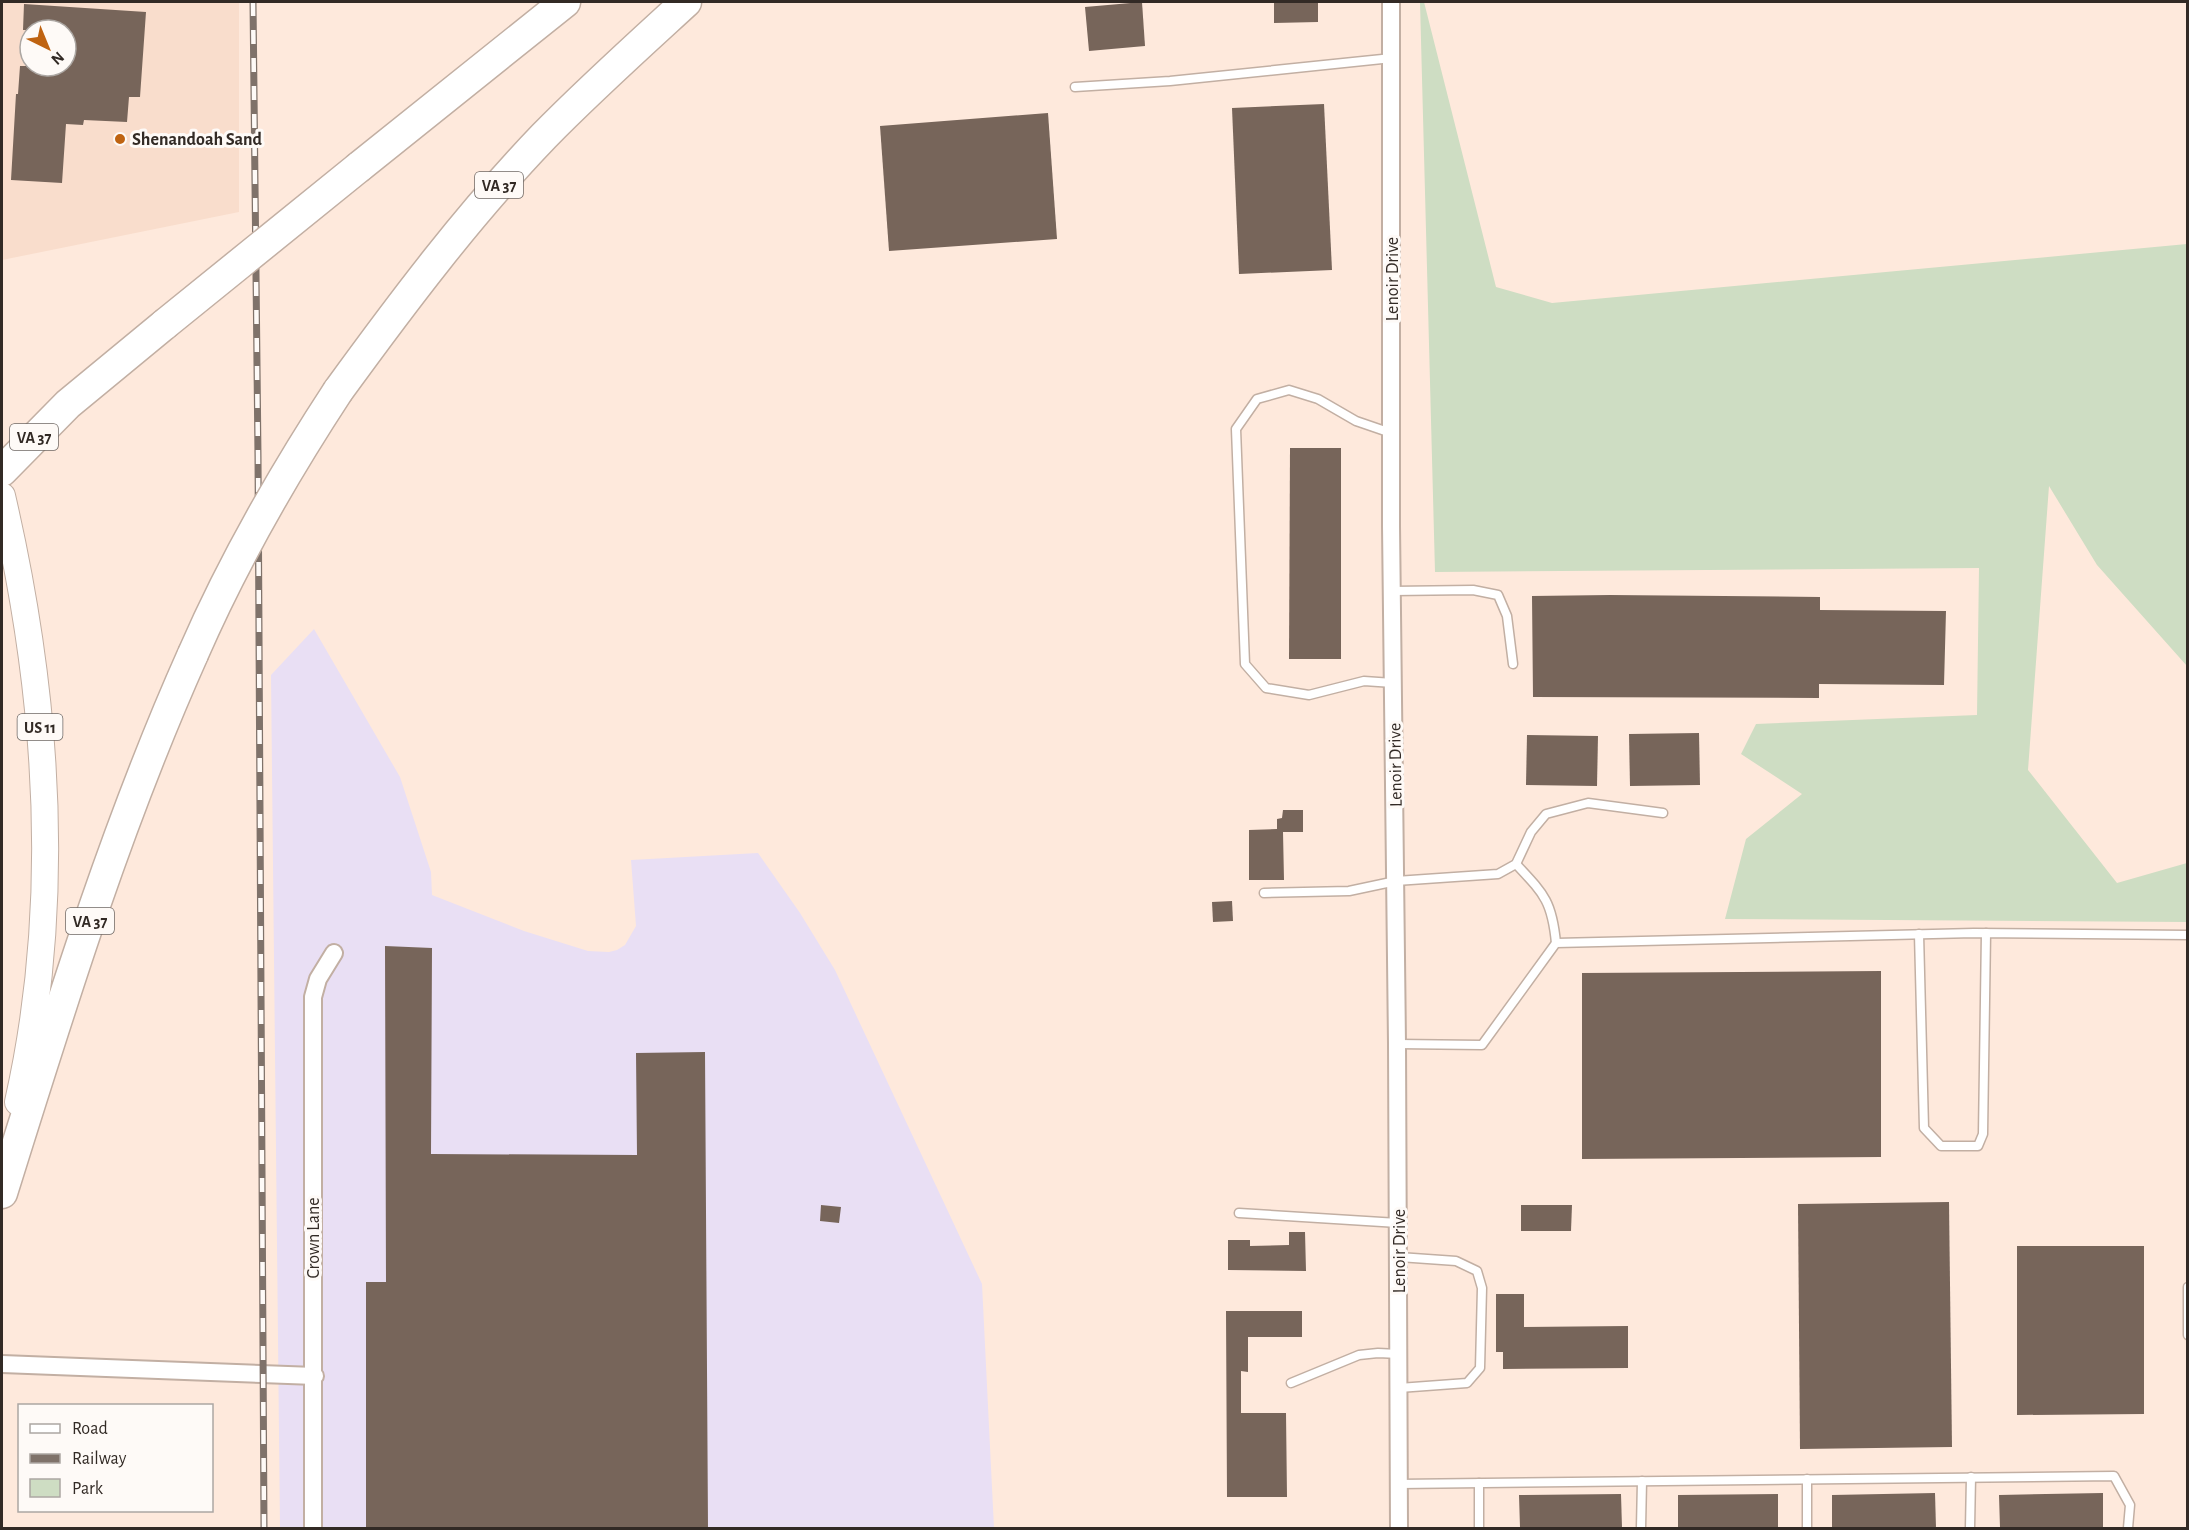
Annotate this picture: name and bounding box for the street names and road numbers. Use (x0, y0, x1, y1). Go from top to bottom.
road number: VA 37 (475, 172, 523, 198)
street label: Lenoir Drive (1384, 237, 1402, 321)
road number: VA 37 (10, 424, 58, 450)
road number: US 11 (18, 714, 63, 740)
street label: Lenoir Drive (1386, 723, 1406, 807)
road number: VA 37 (66, 908, 114, 934)
street label: Crown Lane (305, 1198, 323, 1278)
street label: Lenoir Drive (1391, 1209, 1409, 1293)

